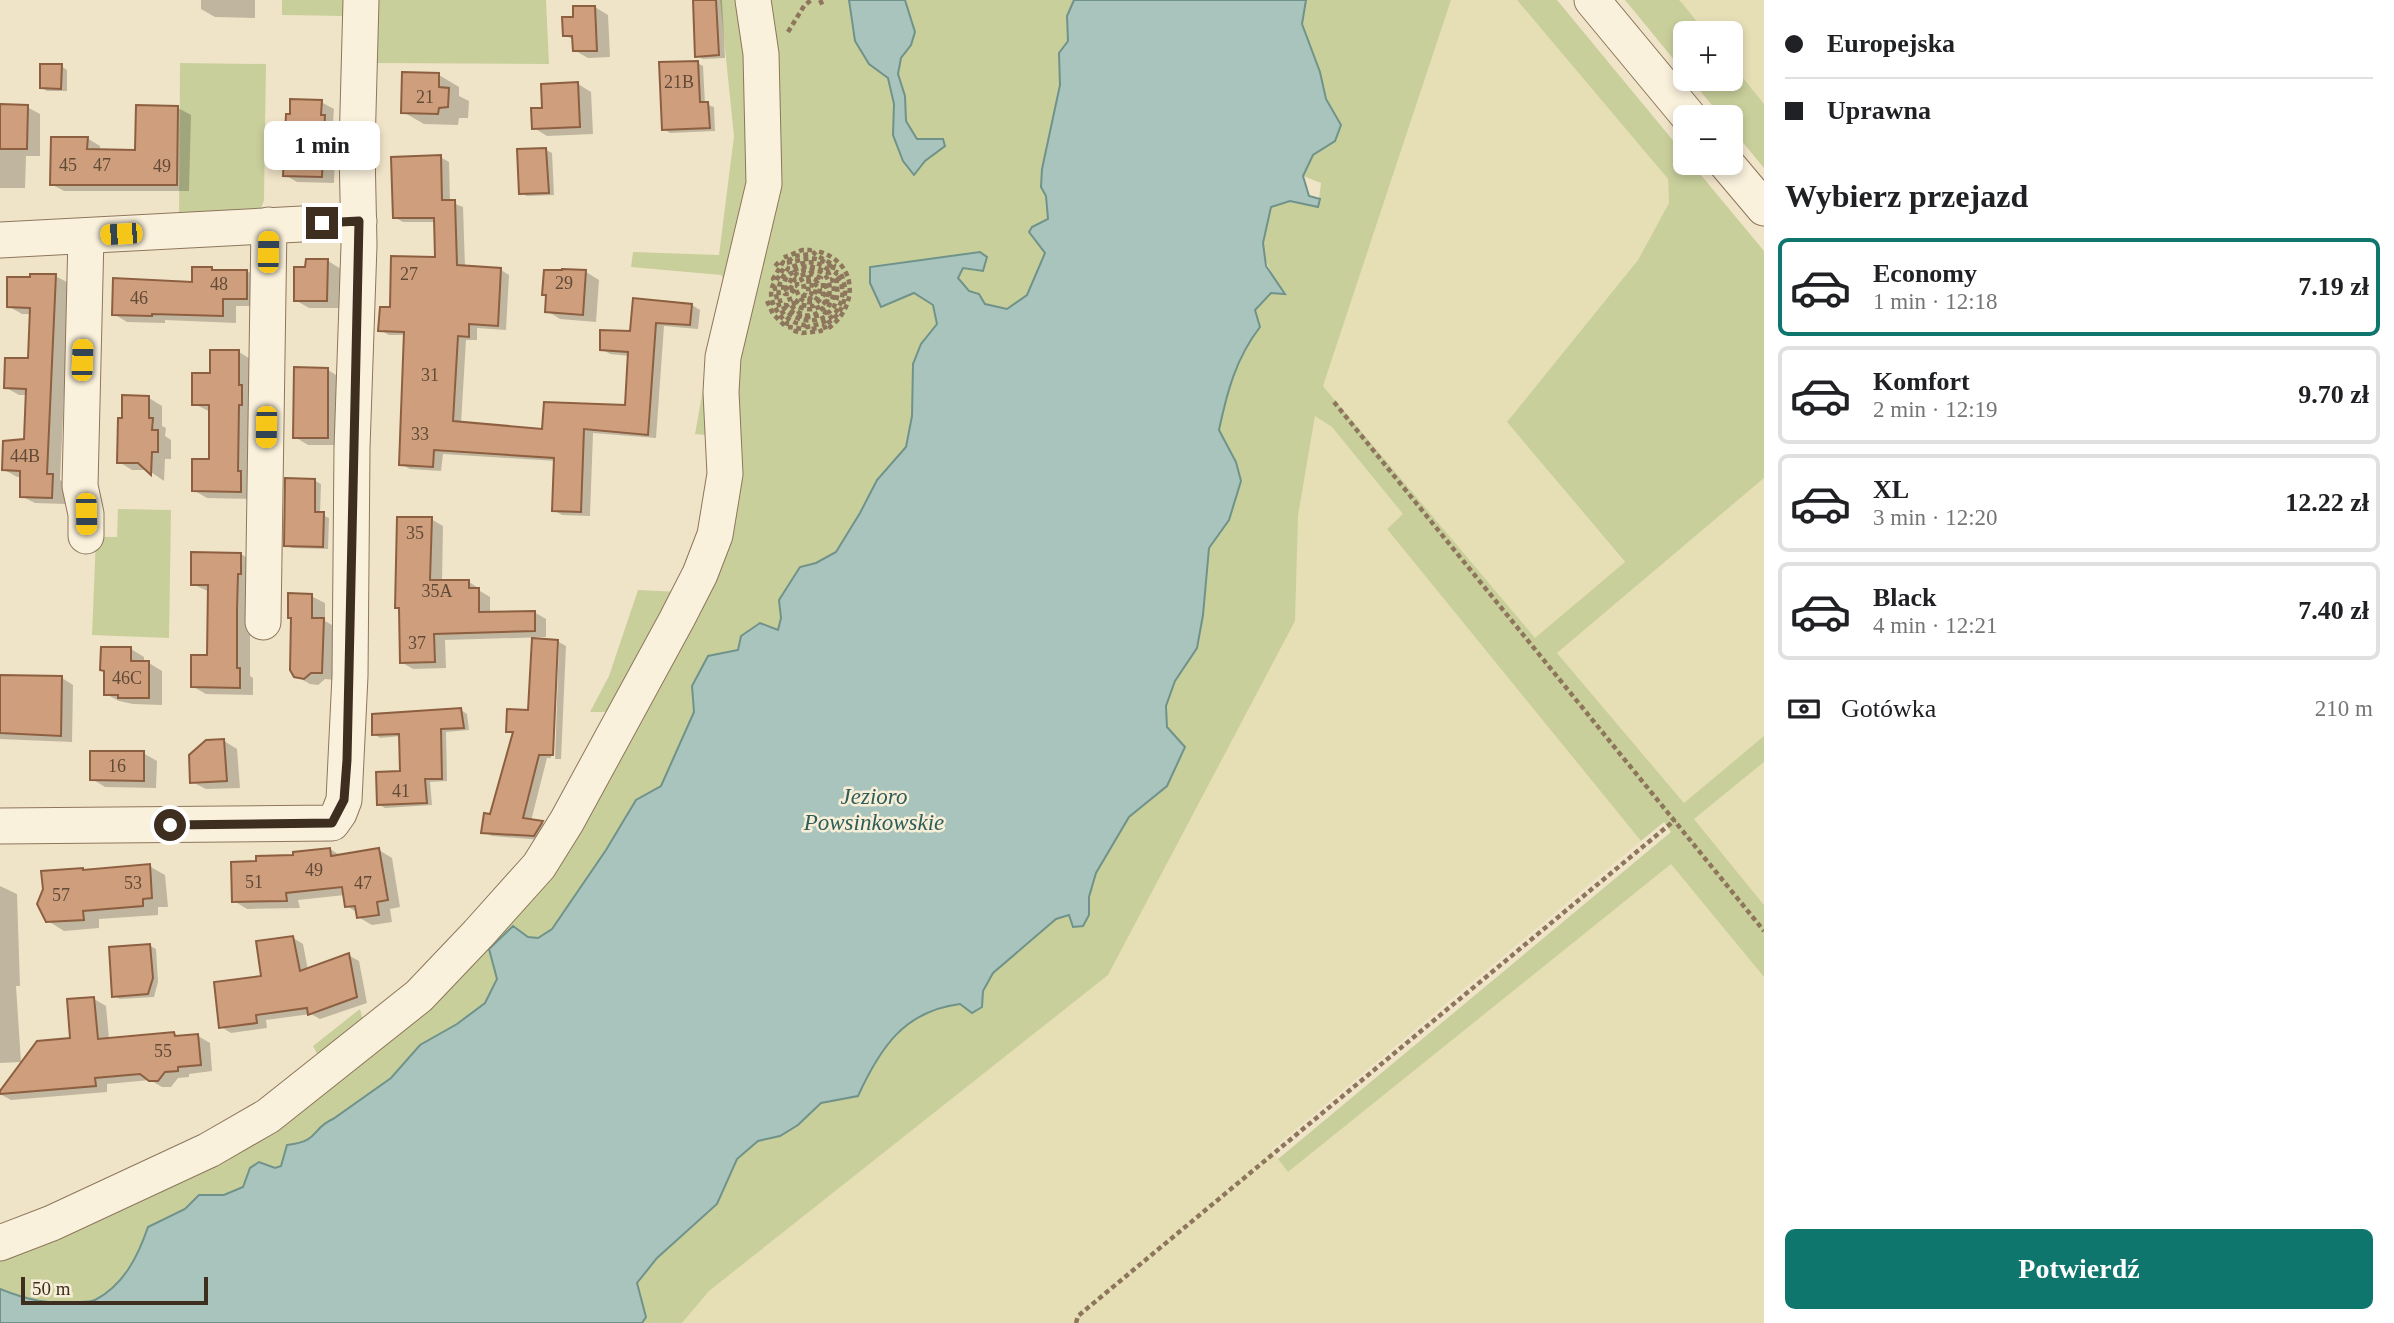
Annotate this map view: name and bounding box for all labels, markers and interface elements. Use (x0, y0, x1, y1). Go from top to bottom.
map controls (1673, 21, 1743, 175)
button: + (1673, 21, 1743, 91)
text: Europejska (1827, 29, 1955, 58)
house number: 21B (664, 72, 694, 92)
house number: 21 (416, 87, 434, 107)
text: Uprawna (1827, 96, 1931, 125)
button: − (1673, 105, 1743, 175)
callout: 1 min (264, 122, 380, 170)
text: 1 min (294, 133, 350, 158)
house number: 45 (59, 155, 77, 175)
house number: 47 (93, 155, 111, 175)
house number: 49 (153, 156, 171, 176)
text: Wybierz przejazd (1785, 178, 2028, 214)
route end (306, 207, 338, 239)
car (100, 222, 143, 246)
car (258, 231, 279, 273)
icon: car (1789, 256, 1852, 319)
text: Economy (1873, 259, 1977, 288)
house number: 27 (400, 264, 418, 284)
text: 7.19 zł (2298, 272, 2369, 301)
house number: 29 (555, 273, 573, 293)
house number: 48 (210, 274, 228, 294)
house number: 46 (130, 288, 148, 308)
text: 1 min · 12:18 (1873, 289, 1998, 314)
car (71, 339, 94, 381)
icon: car (1789, 364, 1852, 427)
house number: 31 (421, 365, 439, 385)
text: Komfort (1873, 367, 1970, 396)
text: 9.70 zł (2298, 380, 2369, 409)
text: 2 min · 12:19 (1873, 397, 1998, 422)
car (256, 406, 277, 448)
house number: 33 (411, 424, 429, 444)
house number: 44B (10, 446, 40, 466)
icon: car (1789, 472, 1852, 535)
text: XL (1873, 475, 1909, 504)
text: 12.22 zł (2285, 488, 2369, 517)
car (76, 493, 97, 535)
text: 3 min · 12:20 (1873, 505, 1998, 530)
house number: 35 (406, 523, 424, 543)
icon: car (1789, 580, 1852, 643)
house number: 35A (422, 581, 453, 601)
text: Black (1873, 583, 1937, 612)
text: 7.40 zł (2298, 596, 2369, 625)
text: 4 min · 12:21 (1873, 613, 1998, 638)
house number: 37 (408, 633, 426, 653)
house number: 46C (112, 668, 142, 688)
icon: cash (1785, 690, 1823, 728)
text: Gotówka (1841, 694, 1936, 723)
text: 210 m (2315, 696, 2373, 721)
house number: 16 (108, 756, 126, 776)
house number: 41 (392, 781, 410, 801)
water label: Jezioro Powsinkowskie (803, 784, 944, 835)
route start (154, 809, 186, 841)
house number: 49 (305, 860, 323, 880)
house number: 51 (245, 872, 263, 892)
house number: 53 (124, 873, 142, 893)
house number: 47 (354, 873, 372, 893)
house number: 57 (52, 885, 70, 905)
house number: 55 (154, 1041, 172, 1061)
button: Potwierdź (1785, 1229, 2373, 1309)
scale bar (21, 1274, 208, 1306)
text: 50 m (32, 1278, 71, 1299)

